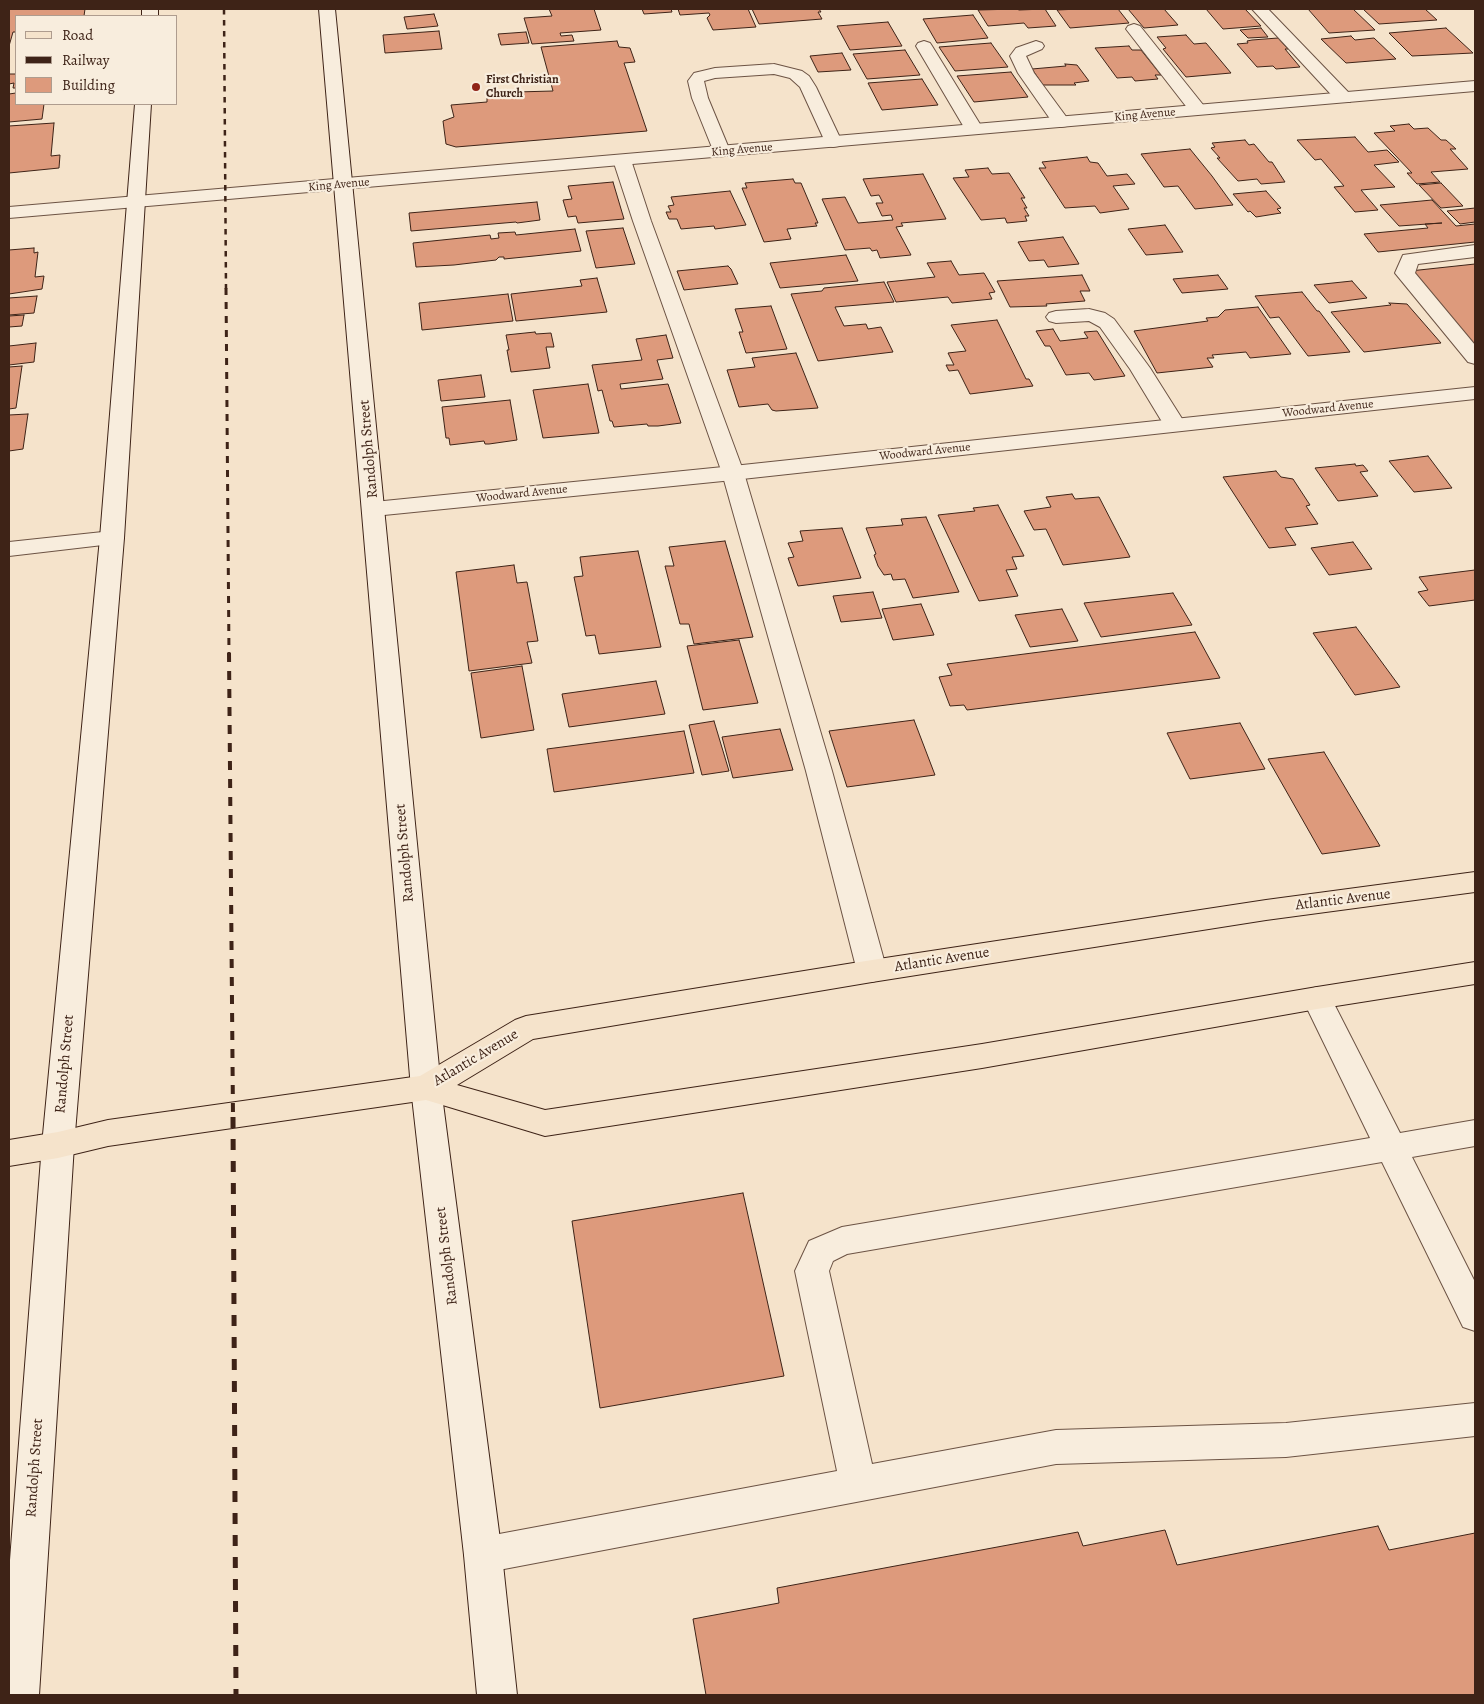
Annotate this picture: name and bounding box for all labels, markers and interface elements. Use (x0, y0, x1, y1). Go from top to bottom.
legend (15, 15, 178, 105)
text: Road (62, 25, 93, 45)
text: Railway (62, 50, 109, 70)
place label: First Christian Church (486, 73, 559, 101)
text: Building (62, 75, 115, 95)
marker: First Christian Church (470, 81, 482, 93)
street label: King Avenue (1114, 105, 1176, 125)
street label: King Avenue (711, 140, 773, 160)
street label: King Avenue (308, 175, 370, 195)
street label: Woodward Avenue (1282, 397, 1374, 421)
street label: Randolph Street (356, 399, 382, 499)
street label: Woodward Avenue (879, 440, 971, 464)
street label: Woodward Avenue (476, 482, 568, 506)
street label: Randolph Street (392, 803, 418, 903)
street label: Atlantic Avenue (1294, 885, 1392, 915)
street label: Atlantic Avenue (893, 944, 991, 976)
street label: Randolph Street (52, 1014, 78, 1114)
street label: Atlantic Avenue (430, 1026, 522, 1090)
street label: Randolph Street (432, 1206, 462, 1306)
street label: Randolph Street (23, 1418, 47, 1518)

